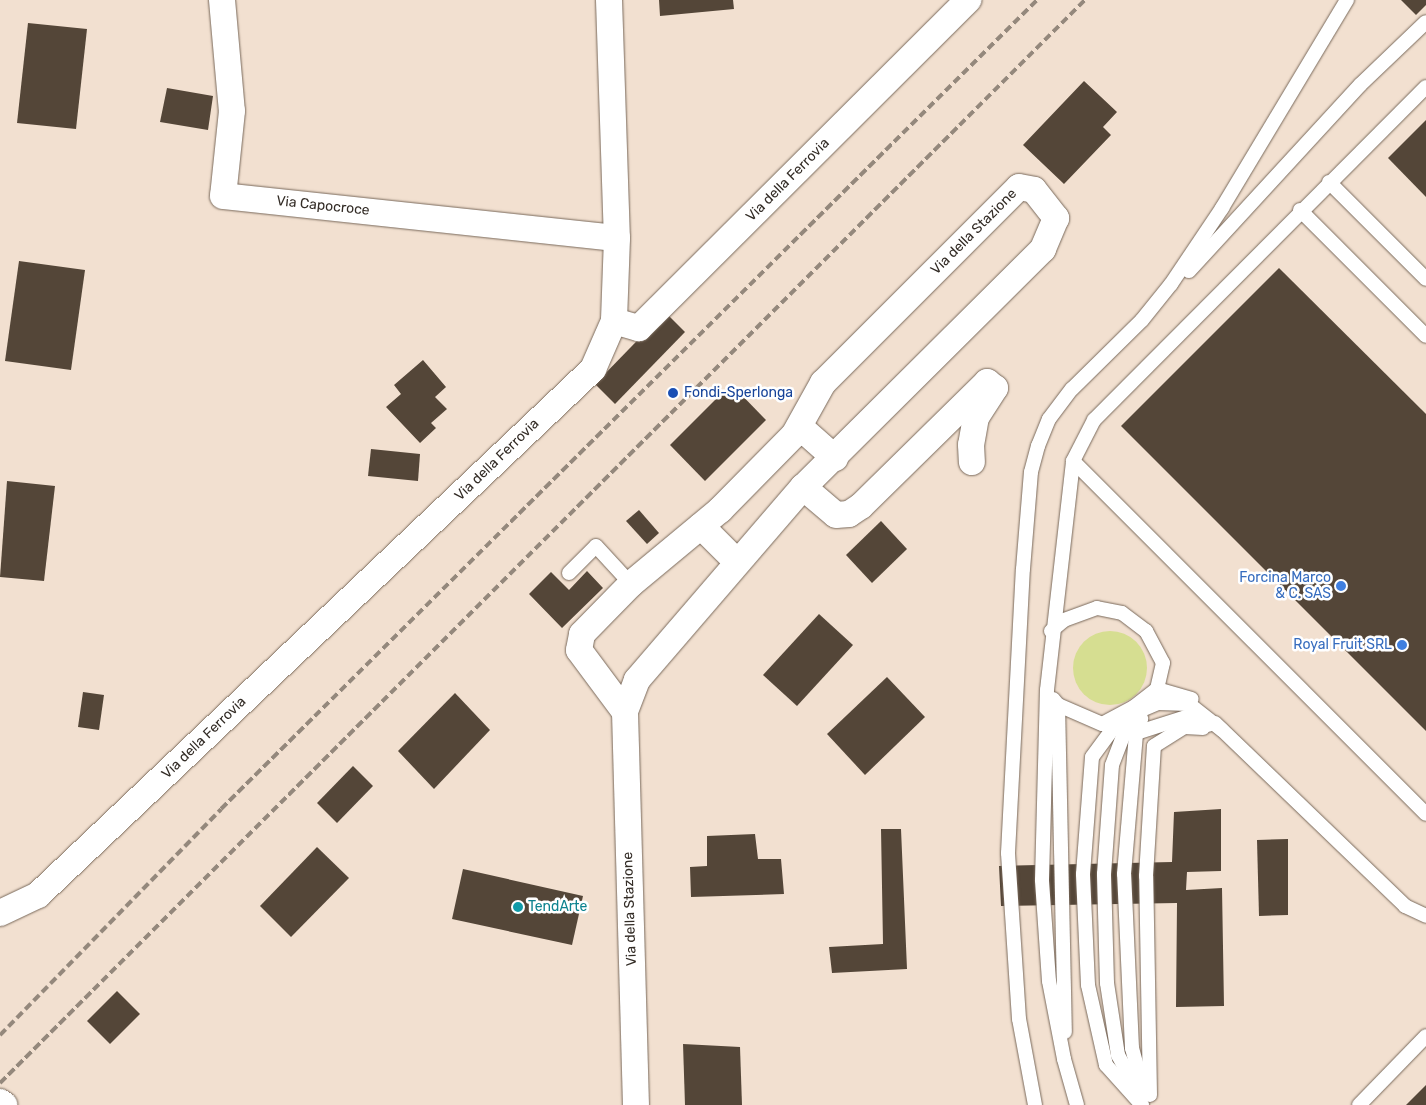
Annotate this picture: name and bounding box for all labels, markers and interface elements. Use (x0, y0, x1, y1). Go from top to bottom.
street label: Via della Ferrovia (743, 135, 833, 225)
street label: Via della Stazione (928, 186, 1020, 278)
street label: Via Capocroce (276, 193, 370, 219)
place label: Fondi-Sperlonga (684, 385, 793, 401)
marker: Fondi-Sperlonga (666, 386, 680, 400)
street label: Via della Ferrovia (451, 415, 543, 505)
place label: Forcina Marco & C. SAS (1239, 570, 1331, 602)
marker: Forcina Marco & C. SAS (1335, 580, 1347, 592)
place label: Royal Fruit SRL (1293, 637, 1392, 653)
marker: Royal Fruit SRL (1396, 639, 1408, 651)
street label: Via della Ferrovia (158, 693, 250, 783)
street label: Via della Stazione (620, 851, 640, 967)
place label: TendArte (528, 899, 587, 915)
marker: TendArte (512, 901, 524, 913)

